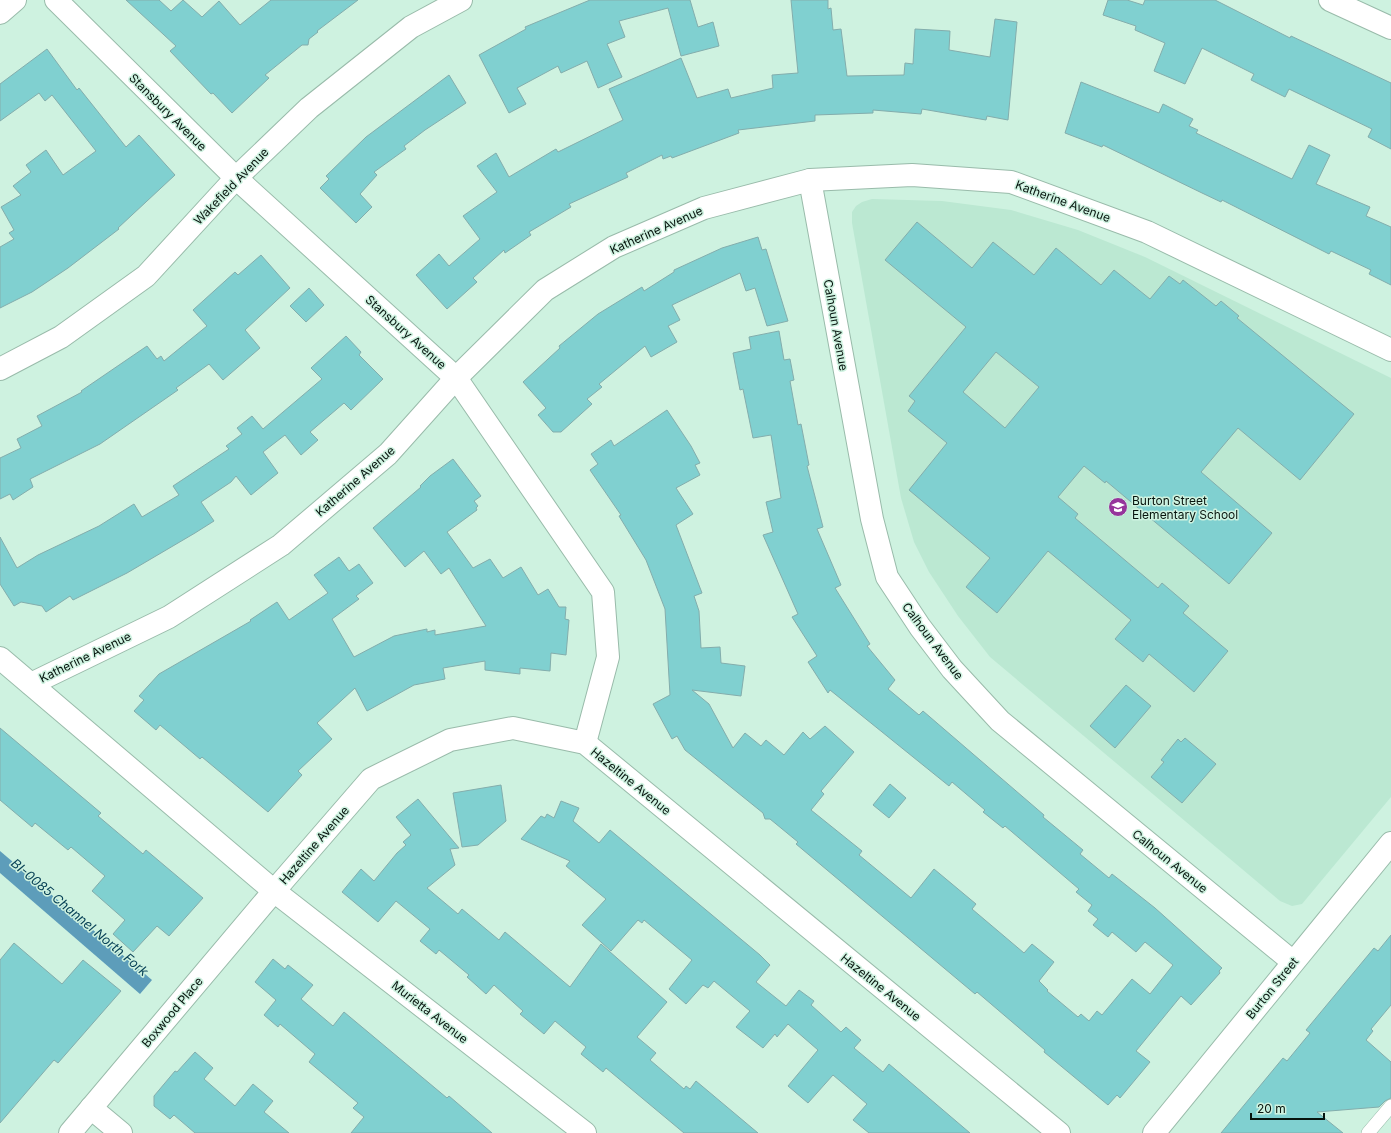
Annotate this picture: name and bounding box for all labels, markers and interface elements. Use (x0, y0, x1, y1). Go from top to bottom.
street label: Stansbury Avenue (126, 70, 210, 154)
street label: Wakefield Avenue (190, 144, 272, 228)
street label: Katherine Avenue (1013, 177, 1113, 225)
street label: Katherine Avenue (607, 203, 705, 257)
street label: Calhoun Avenue (821, 278, 851, 372)
street label: Stansbury Avenue (363, 292, 449, 372)
street label: Katherine Avenue (312, 443, 398, 519)
place label: Burton Street Elementary School (1132, 493, 1238, 522)
school or university icon: Burton Street Elementary School (1107, 496, 1129, 518)
street label: Calhoun Avenue (899, 600, 967, 682)
street label: Katherine Avenue (37, 628, 133, 686)
street label: Hazeltine Avenue (588, 744, 674, 818)
street label: Hazeltine Avenue (276, 803, 352, 887)
street label: Calhoun Avenue (1129, 826, 1211, 896)
water label: BI-0085 Channel North Fork (8, 855, 153, 980)
street label: Hazeltine Avenue (838, 950, 924, 1024)
street label: Burton Street (1243, 954, 1301, 1022)
street label: Boxwood Place (138, 974, 206, 1050)
street label: Murietta Avenue (389, 978, 471, 1046)
scale bar (1251, 1095, 1324, 1121)
text: 20 m (1257, 1101, 1286, 1116)

